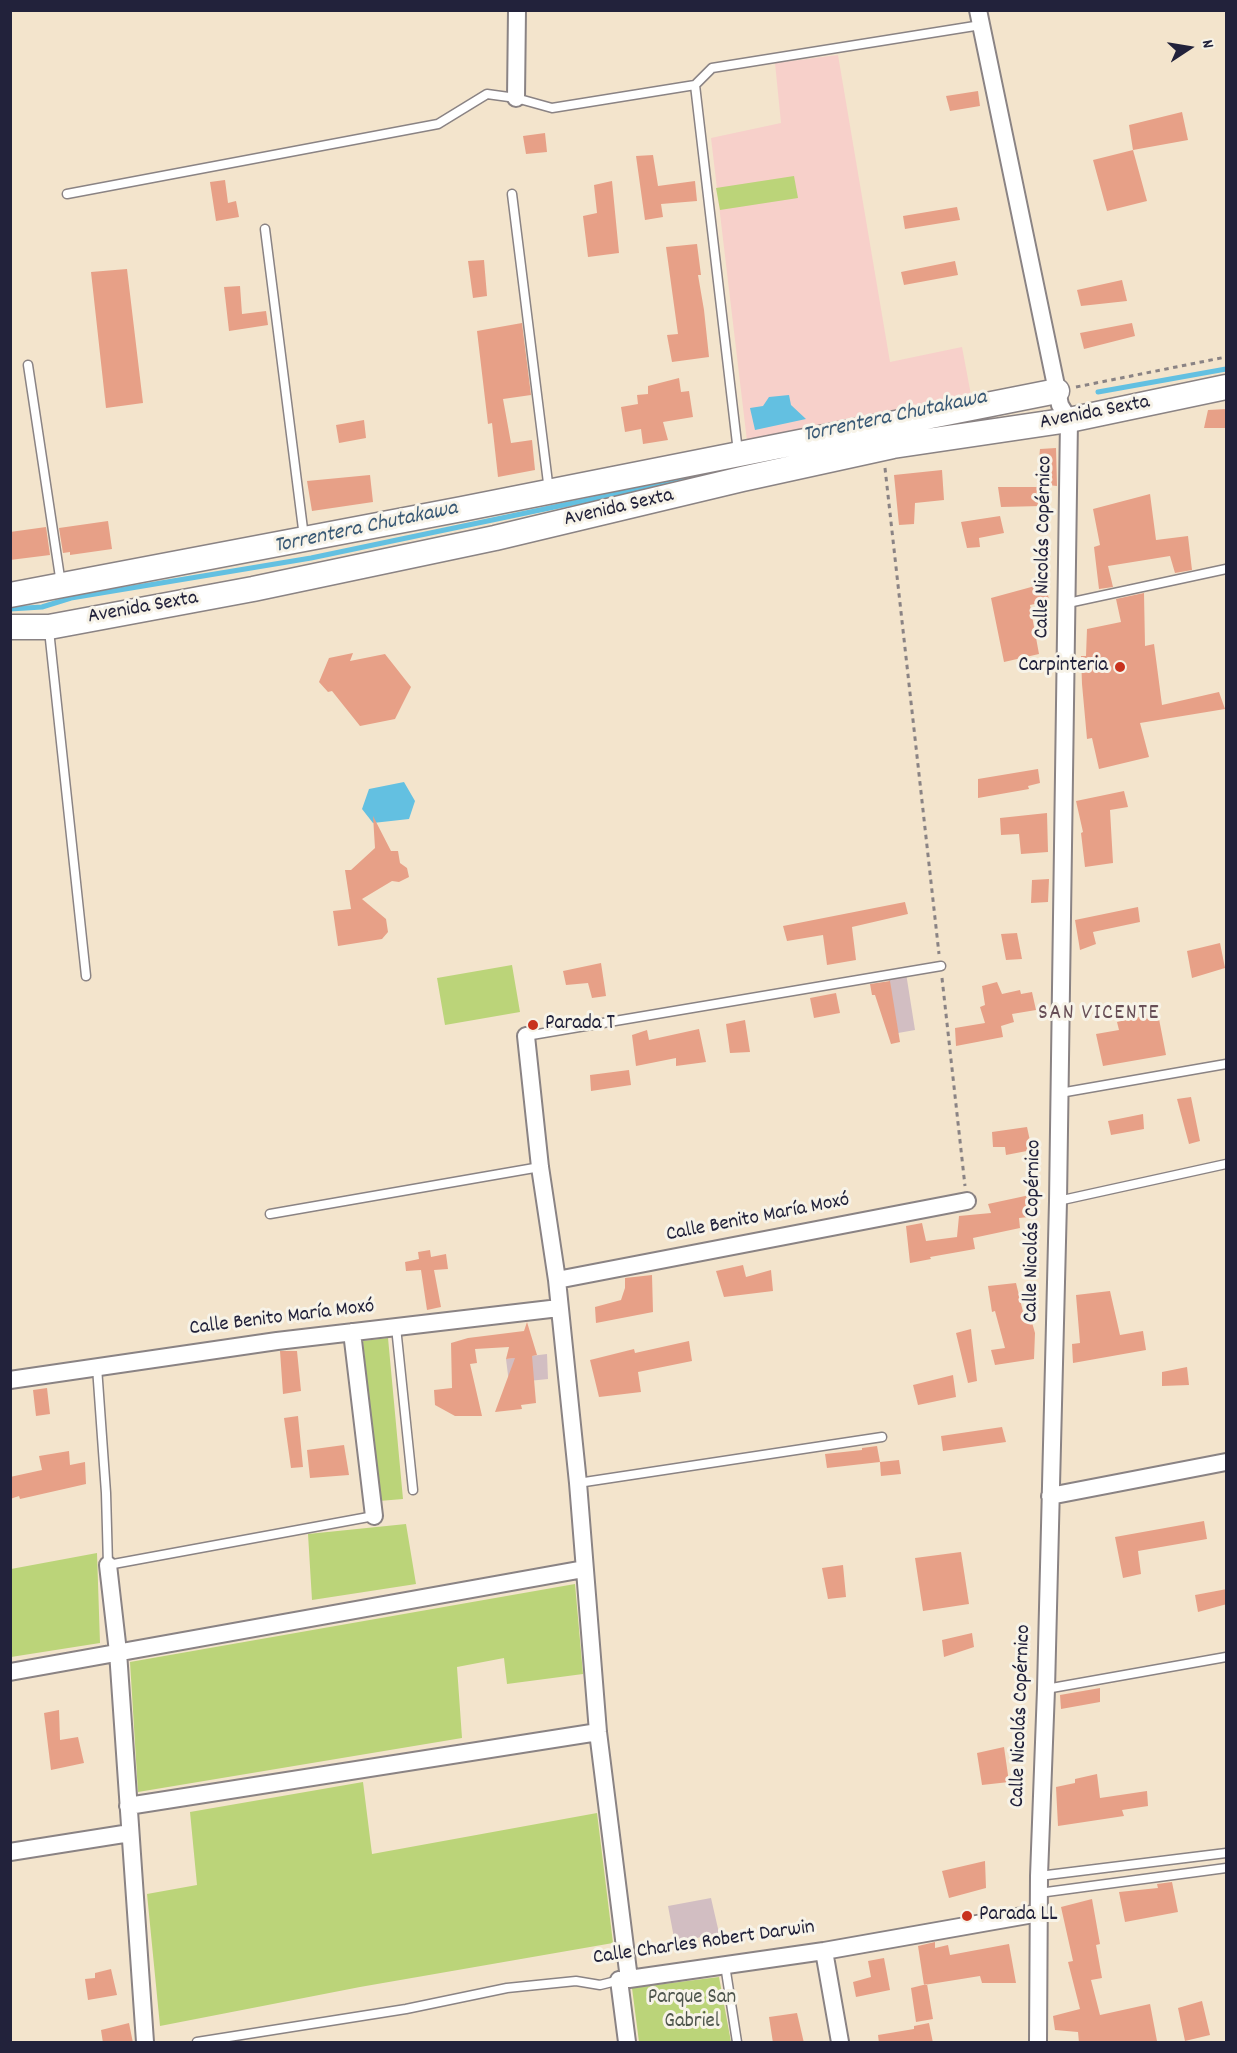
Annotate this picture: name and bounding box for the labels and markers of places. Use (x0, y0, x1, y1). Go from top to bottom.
place label: Carpinteria (1018, 654, 1108, 680)
marker: Carpinteria (1113, 660, 1127, 674)
place label: Parada T (545, 1012, 615, 1038)
marker: Parada T (526, 1018, 540, 1032)
place label: Parada LL (979, 1903, 1058, 1929)
marker: Parada LL (960, 1909, 974, 1923)

